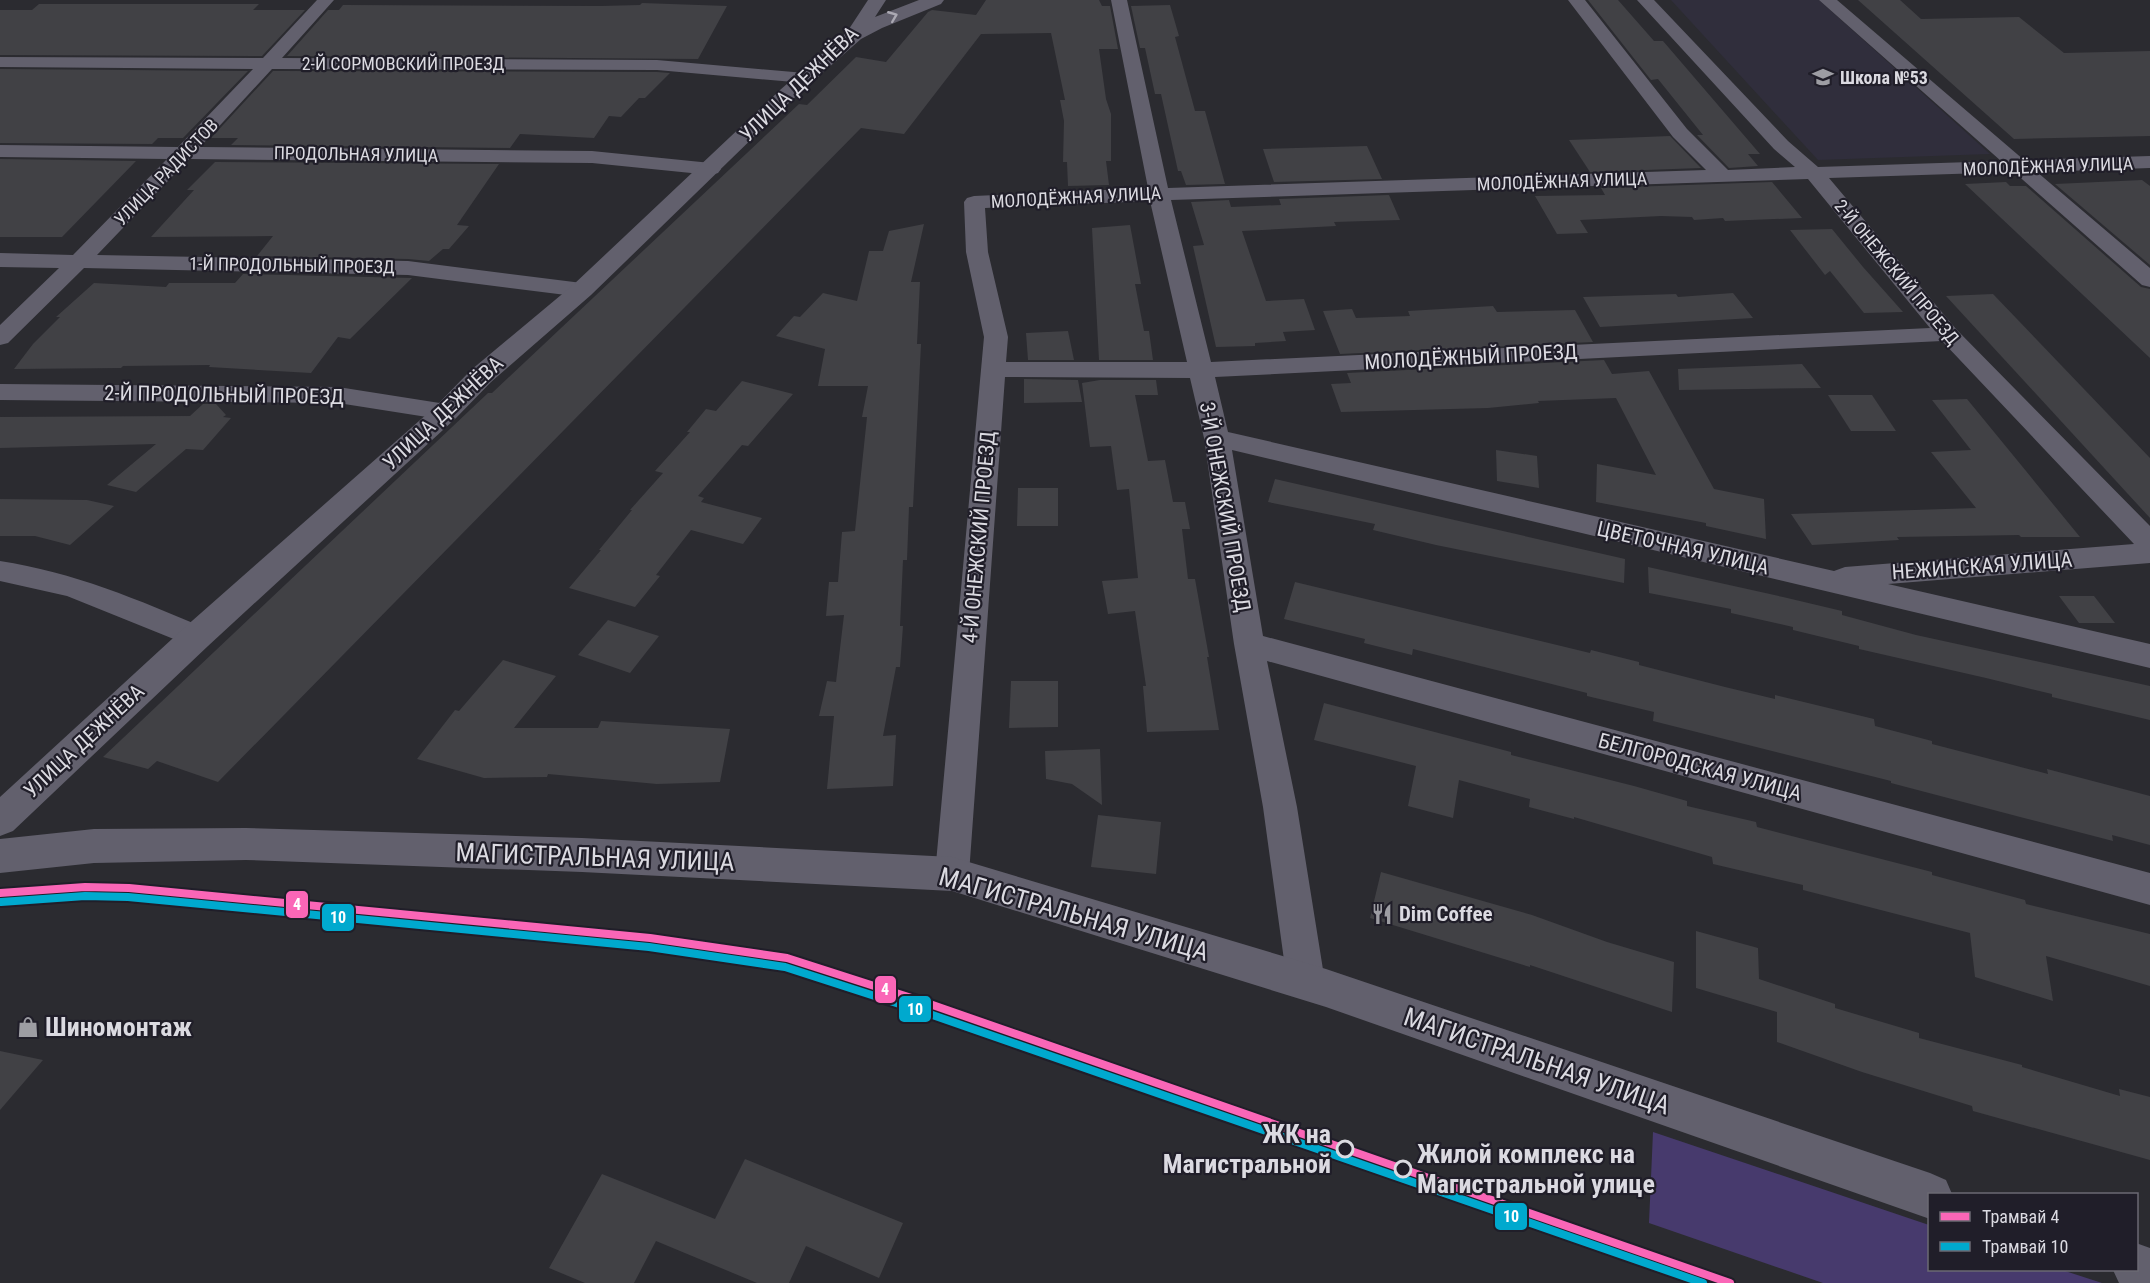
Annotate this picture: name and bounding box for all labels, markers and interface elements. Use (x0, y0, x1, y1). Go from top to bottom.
one-way arrow (887, 11, 898, 23)
street label: УЛИЦА ДЕЖНЁВА (735, 21, 863, 147)
street label: 2-Й СОРМОВСКИЙ ПРОЕЗД (302, 53, 504, 74)
school or university icon: Школа №53 (1811, 65, 1835, 89)
place label: Школа №53 (1840, 67, 1928, 88)
street label: УЛИЦА РАДИСТОВ (110, 114, 222, 230)
street label: ПРОДОЛЬНАЯ УЛИЦА (274, 142, 439, 166)
street label: МОЛОДЁЖНАЯ УЛИЦА (1962, 153, 2134, 179)
street label: МОЛОДЁЖНАЯ УЛИЦА (1476, 168, 1648, 194)
street label: МОЛОДЁЖНАЯ УЛИЦА (990, 182, 1162, 212)
street label: 2-Й ОНЕЖСКИЙ ПРОЕЗД (1830, 195, 1964, 349)
street label: 1-Й ПРОДОЛЬНЫЙ ПРОЕЗД (189, 253, 395, 277)
street label: МОЛОДЁЖНЫЙ ПРОЕЗД (1364, 339, 1578, 375)
street label: УЛИЦА ДЕЖНЁВА (378, 351, 508, 475)
street label: 2-Й ПРОДОЛЬНЫЙ ПРОЕЗД (104, 381, 344, 409)
street label: 3-Й ОНЕЖСКИЙ ПРОЕЗД (1195, 400, 1255, 614)
street label: 4-Й ОНЕЖСКИЙ ПРОЕЗД (958, 430, 1000, 644)
street label: ЦВЕТОЧНАЯ УЛИЦА (1595, 517, 1771, 579)
street label: НЕЖИНСКАЯ УЛИЦА (1891, 548, 2073, 584)
street label: УЛИЦА ДЕЖНЁВА (19, 679, 149, 803)
street label: БЕЛГОРОДСКАЯ УЛИЦА (1596, 728, 1804, 806)
street label: МАГИСТРАЛЬНАЯ УЛИЦА (455, 837, 735, 877)
street label: МАГИСТРАЛЬНАЯ УЛИЦА (936, 861, 1212, 967)
line badge: 4 (285, 890, 309, 919)
text: 4 (293, 895, 301, 914)
restaurant icon: Dim Coffee (1370, 902, 1394, 926)
place label: Dim Coffee (1399, 902, 1493, 926)
line badge: 10 (321, 903, 355, 932)
text: 10 (330, 908, 346, 927)
line badge: 4 (874, 975, 897, 1004)
text: 4 (881, 980, 889, 999)
line badge: 10 (898, 995, 932, 1023)
text: 10 (907, 1000, 923, 1019)
street label: МАГИСТРАЛЬНАЯ УЛИЦА (1400, 1001, 1674, 1121)
place label: Шиномонтаж (45, 1012, 193, 1042)
shop icon: Шиномонтаж (16, 1015, 40, 1039)
place label: ЖК на Магистральной (1163, 1119, 1331, 1179)
place label: Жилой комплекс на Магистральной улице (1417, 1139, 1655, 1199)
marker: ЖК на Магистральной (1336, 1140, 1354, 1158)
marker: Жилой комплекс на Магистральной улице (1394, 1160, 1412, 1178)
legend (1928, 1193, 2138, 1271)
line badge: 10 (1494, 1202, 1528, 1231)
text: Трамвай 4 (1982, 1206, 2060, 1227)
text: 10 (1503, 1207, 1519, 1226)
text: Трамвай 10 (1982, 1236, 2068, 1257)

